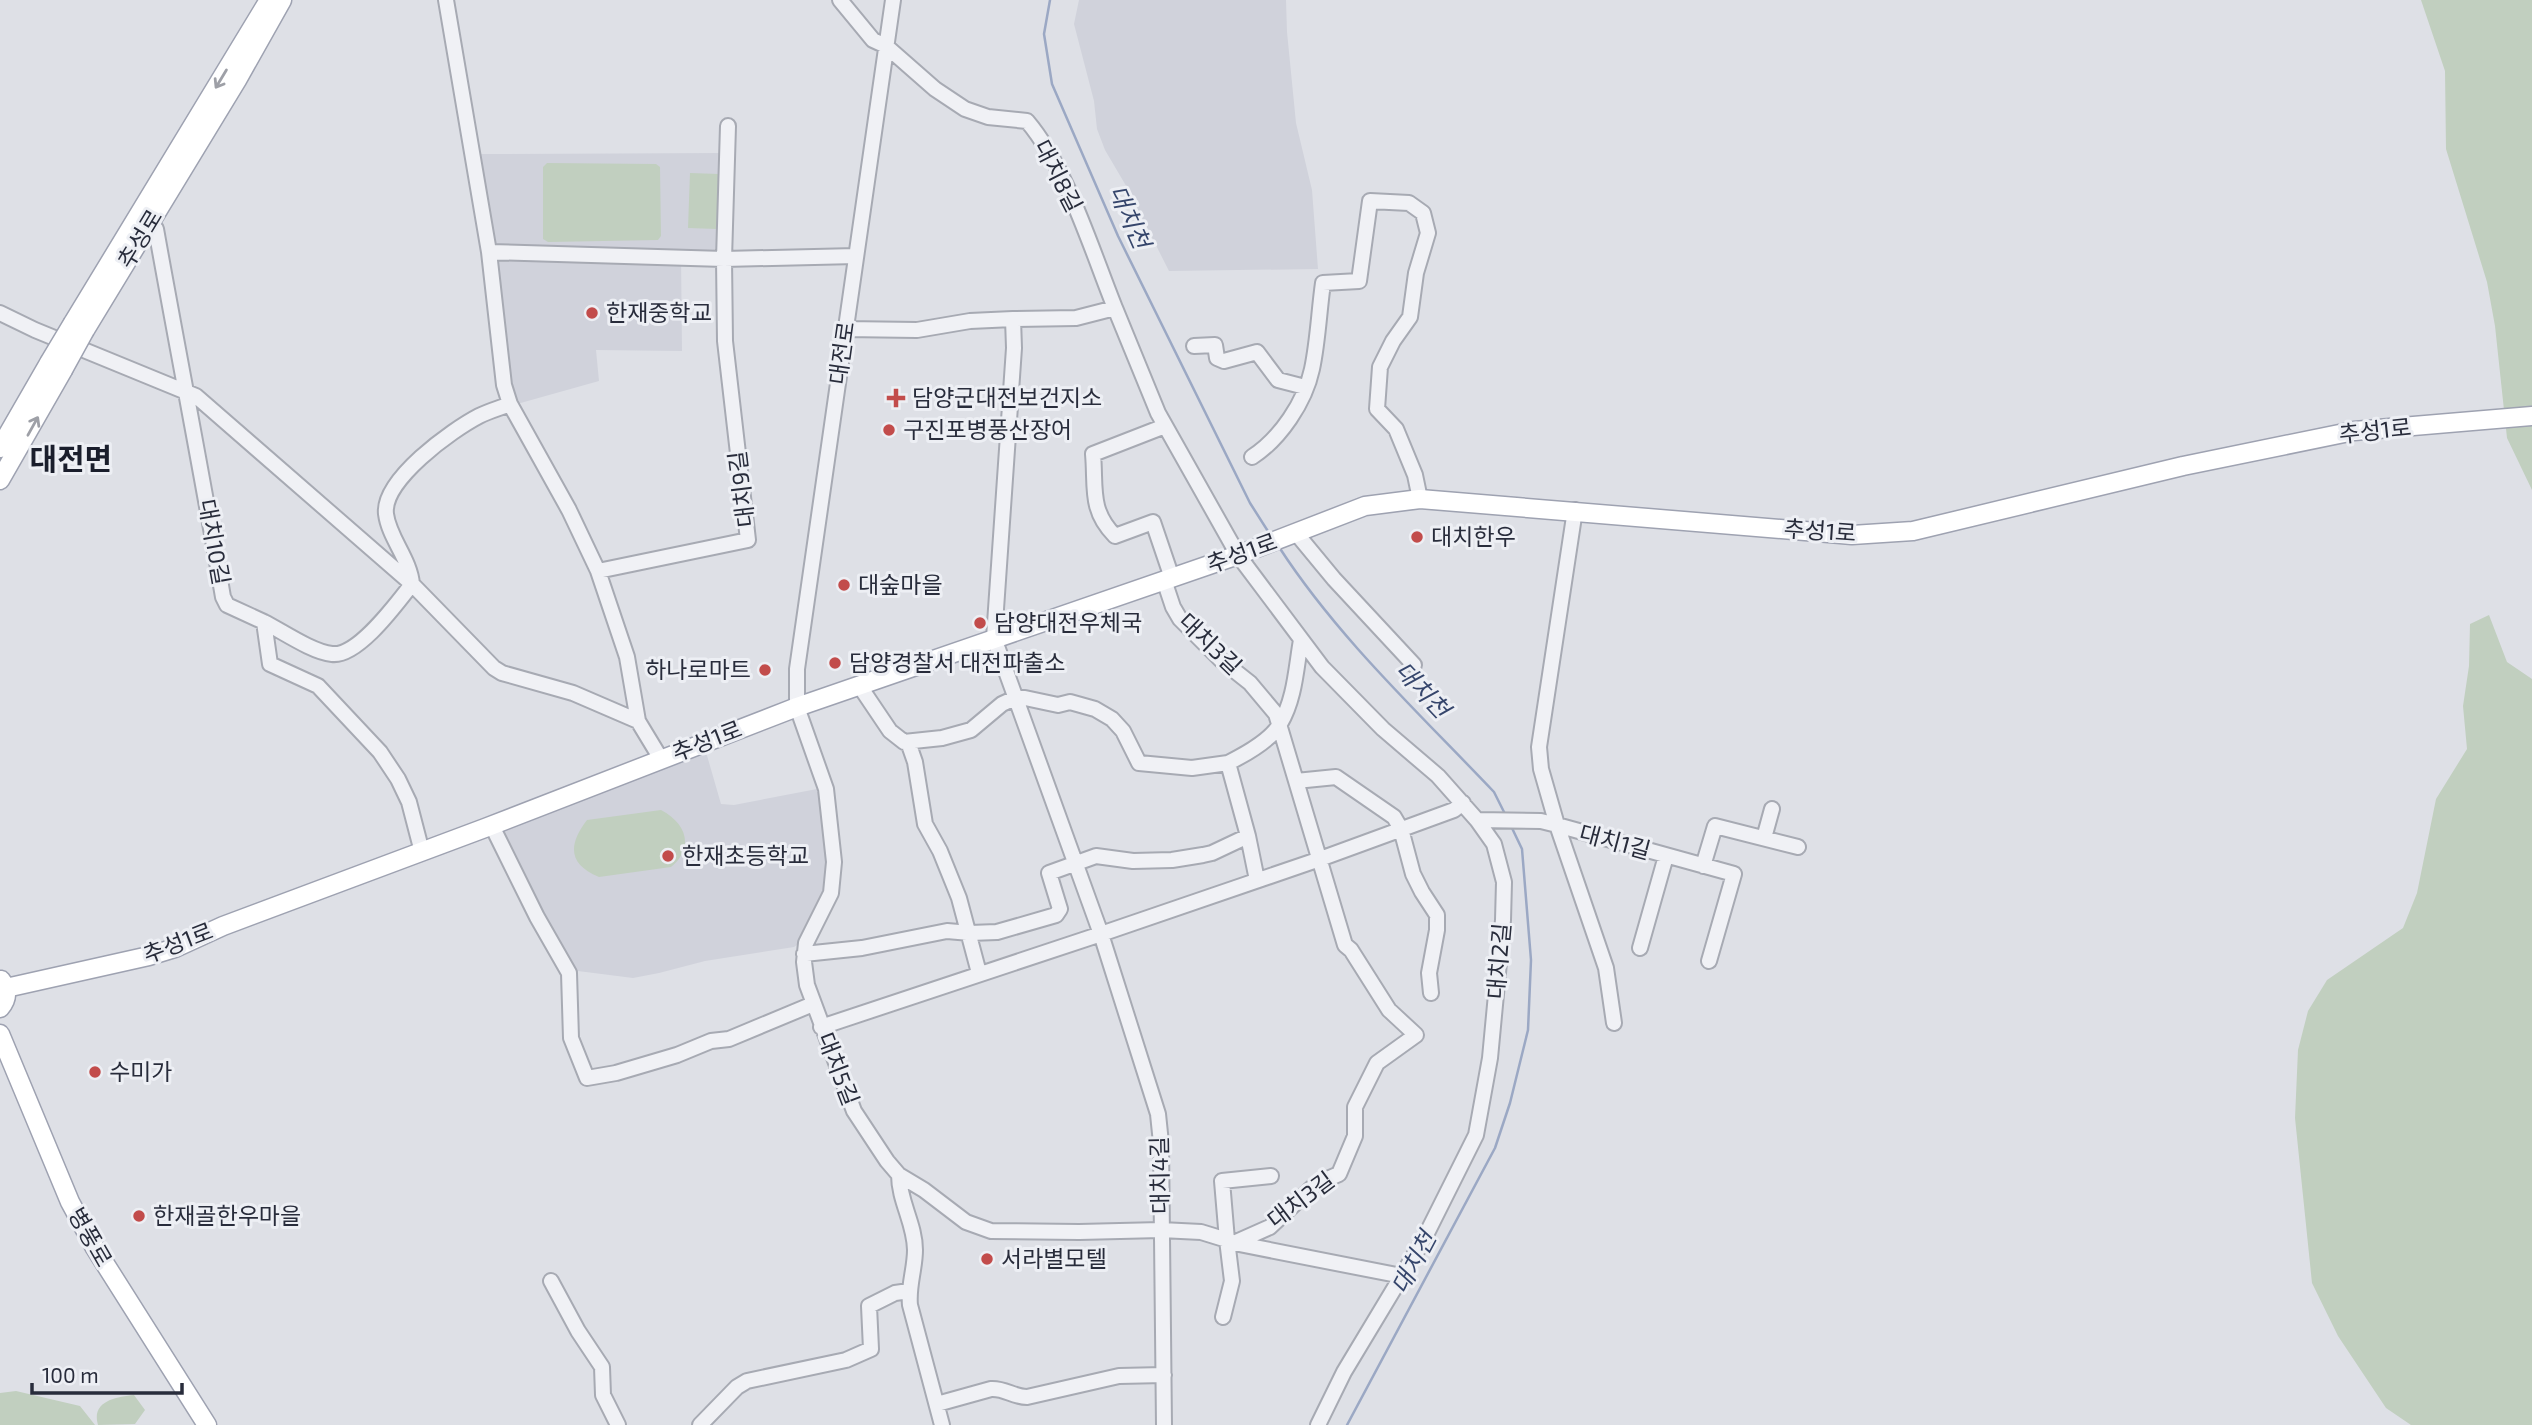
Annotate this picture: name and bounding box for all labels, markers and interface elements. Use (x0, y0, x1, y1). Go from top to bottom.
one-way arrow (213, 69, 227, 89)
street label: 대치8길 (1029, 135, 1089, 216)
water label: 대치천 (1104, 180, 1158, 255)
street label: 추성로 (111, 204, 167, 273)
place label: 한재중학교 (606, 298, 712, 326)
marker: 한재중학교 (584, 305, 600, 321)
street label: 대전로 (823, 319, 859, 386)
place label: 담양군대전보건지소 (912, 383, 1102, 411)
marker: 담양군대전보건지소 (886, 388, 906, 408)
street label: 추성1로 (2337, 412, 2412, 448)
place label: 구진포병풍산장어 (903, 415, 1072, 443)
one-way arrow (27, 416, 40, 437)
marker: 구진포병풍산장어 (881, 422, 897, 438)
district label: 대전면 (30, 440, 112, 476)
street label: 대치9길 (722, 449, 760, 529)
street label: 대치10길 (194, 497, 236, 587)
street label: 추성1로 (1783, 514, 1857, 547)
place label: 대치한우 (1431, 522, 1516, 550)
street label: 추성1로 (1203, 526, 1281, 578)
marker: 대치한우 (1409, 529, 1425, 545)
place label: 대숲마을 (858, 570, 943, 598)
marker: 대숲마을 (836, 577, 852, 593)
street label: 대치3길 (1174, 607, 1248, 680)
place label: 담양대전우체국 (994, 608, 1142, 636)
marker: 담양대전우체국 (972, 615, 988, 631)
place label: 담양경찰서 대전파출소 (849, 648, 1066, 676)
place label: 하나로마트 (645, 655, 751, 683)
marker: 담양경찰서 대전파출소 (827, 655, 843, 671)
water label: 대치천 (1390, 655, 1458, 725)
marker: 하나로마트 (757, 662, 773, 678)
street label: 추성1로 (668, 714, 746, 766)
street label: 대치1길 (1577, 818, 1654, 864)
place label: 한재초등학교 (682, 841, 809, 869)
marker: 한재초등학교 (660, 848, 676, 864)
street label: 추성1로 (139, 916, 217, 968)
street label: 대치2길 (1481, 922, 1515, 1000)
street label: 대치5길 (812, 1028, 866, 1109)
place label: 수미가 (109, 1057, 172, 1085)
marker: 수미가 (87, 1064, 103, 1080)
street label: 대치4길 (1144, 1136, 1174, 1214)
street label: 대치3길 (1262, 1165, 1339, 1233)
place label: 한재골한우마을 (153, 1201, 301, 1229)
street label: 병풍로 (63, 1202, 119, 1271)
marker: 한재골한우마을 (131, 1208, 147, 1224)
water label: 대치천 (1384, 1224, 1442, 1298)
place label: 서라별모텔 (1001, 1244, 1107, 1272)
marker: 서라별모텔 (979, 1251, 995, 1267)
scale bar (32, 1352, 182, 1396)
text: 100 m (42, 1362, 99, 1387)

